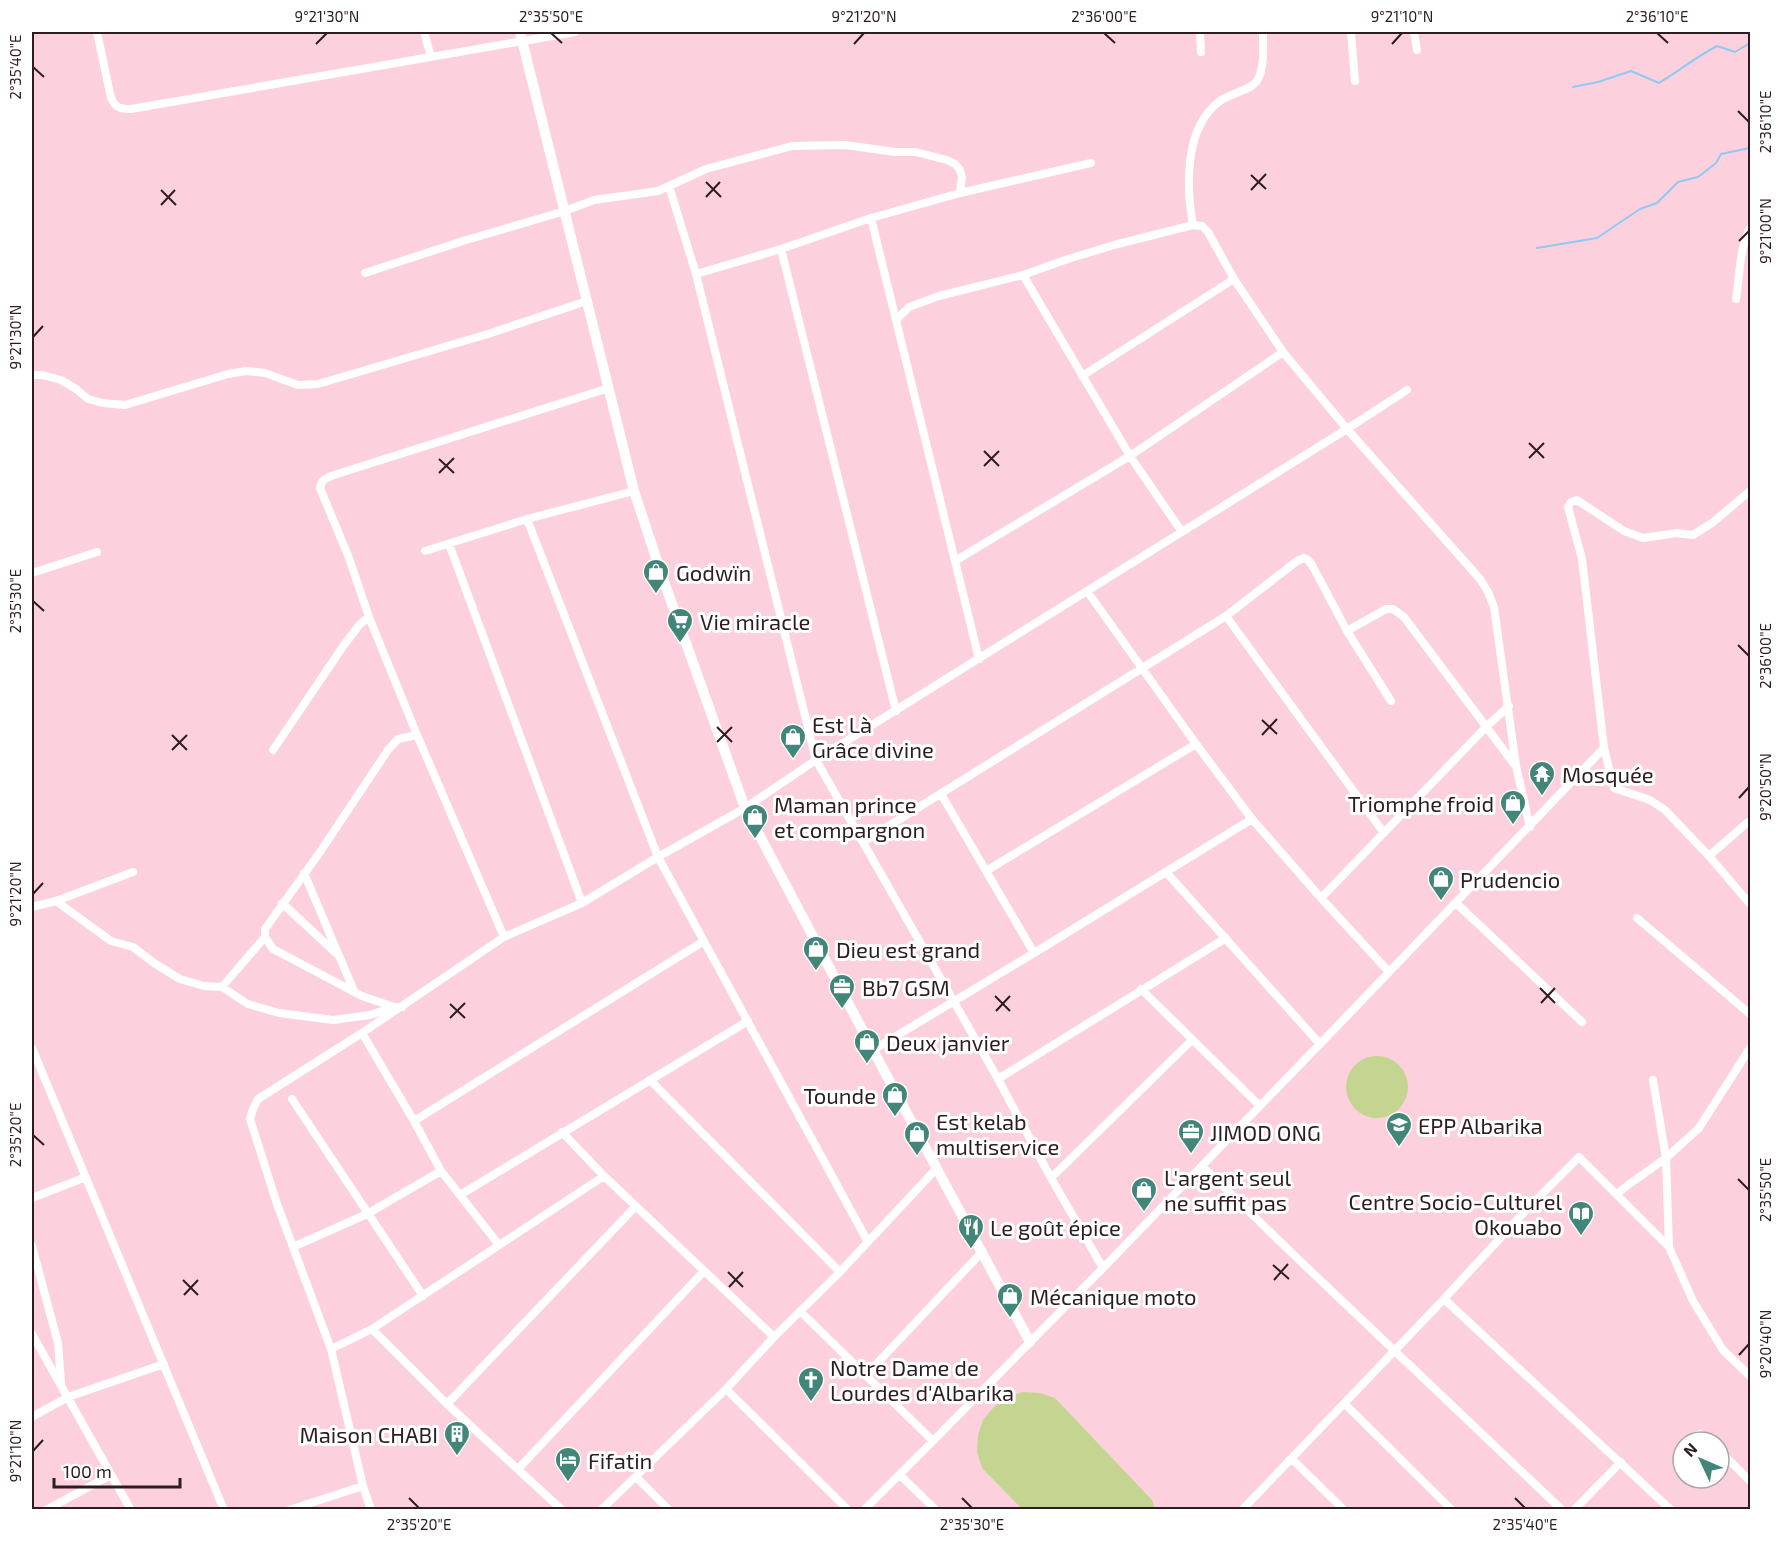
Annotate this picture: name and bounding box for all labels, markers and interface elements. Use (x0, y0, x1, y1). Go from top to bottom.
text: 9°21'30"N (295, 7, 359, 25)
text: 2°35'50"E (519, 7, 583, 25)
text: 9°21'20"N (832, 7, 896, 25)
text: 2°36'00"E (1071, 7, 1137, 25)
text: 9°21'10"N (1371, 7, 1433, 25)
text: 2°36'10"E (1626, 7, 1688, 25)
text: 2°35'40"E (6, 34, 24, 100)
text: 2°36'10"E (1756, 91, 1774, 153)
text: 9°21'00"N (1756, 198, 1774, 264)
text: 9°21'30"N (6, 305, 24, 369)
shop icon: Godwïn (641, 557, 671, 595)
place label: Godwïn (676, 559, 751, 585)
text: 2°35'30"E (6, 569, 24, 633)
supermarket icon: Vie miracle (665, 606, 695, 644)
place label: Vie miracle (700, 608, 810, 634)
text: 2°36'00"E (1756, 623, 1774, 689)
place label: Est Là Grâce divine (812, 711, 934, 762)
shop icon: Est Là Grâce divine (778, 722, 808, 760)
text: 9°20'50"N (1756, 753, 1774, 821)
temple icon: Mosquée (1527, 759, 1557, 797)
place label: Mosquée (1562, 761, 1654, 787)
shop icon: Triomphe froid (1498, 788, 1528, 826)
place label: Triomphe froid (1348, 790, 1494, 816)
place label: Maman prince et compargnon (774, 791, 925, 842)
shop icon: Maman prince et compargnon (740, 802, 770, 840)
text: 9°21'20"N (6, 862, 24, 926)
shop icon: Prudencio (1426, 864, 1456, 902)
place label: Prudencio (1460, 866, 1560, 892)
shop icon: Dieu est grand (801, 934, 831, 972)
place label: Dieu est grand (836, 936, 980, 962)
office icon: Bb7 GSM (827, 972, 857, 1010)
place label: Bb7 GSM (862, 974, 950, 1000)
shop icon: Deux janvier (852, 1027, 882, 1065)
place label: Deux janvier (886, 1029, 1010, 1056)
shop icon: Tounde (880, 1080, 910, 1118)
place label: Tounde (803, 1082, 876, 1108)
text: 2°35'20"E (6, 1103, 24, 1167)
place label: Est kelab multiservice (936, 1108, 1059, 1159)
school or university icon: EPP Albarika (1384, 1110, 1414, 1148)
place label: EPP Albarika (1418, 1112, 1543, 1138)
office icon: JIMOD ONG (1176, 1117, 1206, 1155)
shop icon: Est kelab multiservice (902, 1119, 932, 1157)
place label: JIMOD ONG (1210, 1119, 1321, 1145)
text: 2°35'50"E (1756, 1158, 1774, 1222)
place label: L'argent seul ne suffit pas (1164, 1164, 1291, 1215)
shop icon: L'argent seul ne suffit pas (1129, 1175, 1159, 1213)
place label: Centre Socio-Culturel Okouabo (1349, 1188, 1562, 1239)
library icon: Centre Socio-Culturel Okouabo (1566, 1199, 1596, 1237)
restaurant icon: Le goût épice (956, 1212, 986, 1250)
place label: Le goût épice (990, 1214, 1121, 1240)
shop icon: Mécanique moto (995, 1281, 1025, 1319)
place label: Mécanique moto (1030, 1283, 1197, 1309)
text: 9°20'40"N (1756, 1310, 1774, 1378)
place label: Notre Dame de Lourdes d'Albarika (830, 1354, 1014, 1405)
church icon: Notre Dame de Lourdes d'Albarika (796, 1365, 826, 1403)
building icon: Maison CHABI (442, 1419, 472, 1457)
text: 9°21'10"N (6, 1420, 24, 1482)
place label: Maison CHABI (299, 1421, 438, 1447)
north arrow (1671, 1430, 1731, 1490)
text: N (1679, 1438, 1701, 1460)
hotel icon: Fifatin (553, 1445, 583, 1483)
place label: Fifatin (588, 1447, 652, 1473)
scale bar (54, 1451, 180, 1489)
text: 100 m (63, 1460, 112, 1482)
text: 2°35'20"E (387, 1515, 451, 1533)
text: 2°35'30"E (940, 1515, 1004, 1533)
text: 2°35'40"E (1492, 1515, 1558, 1533)

